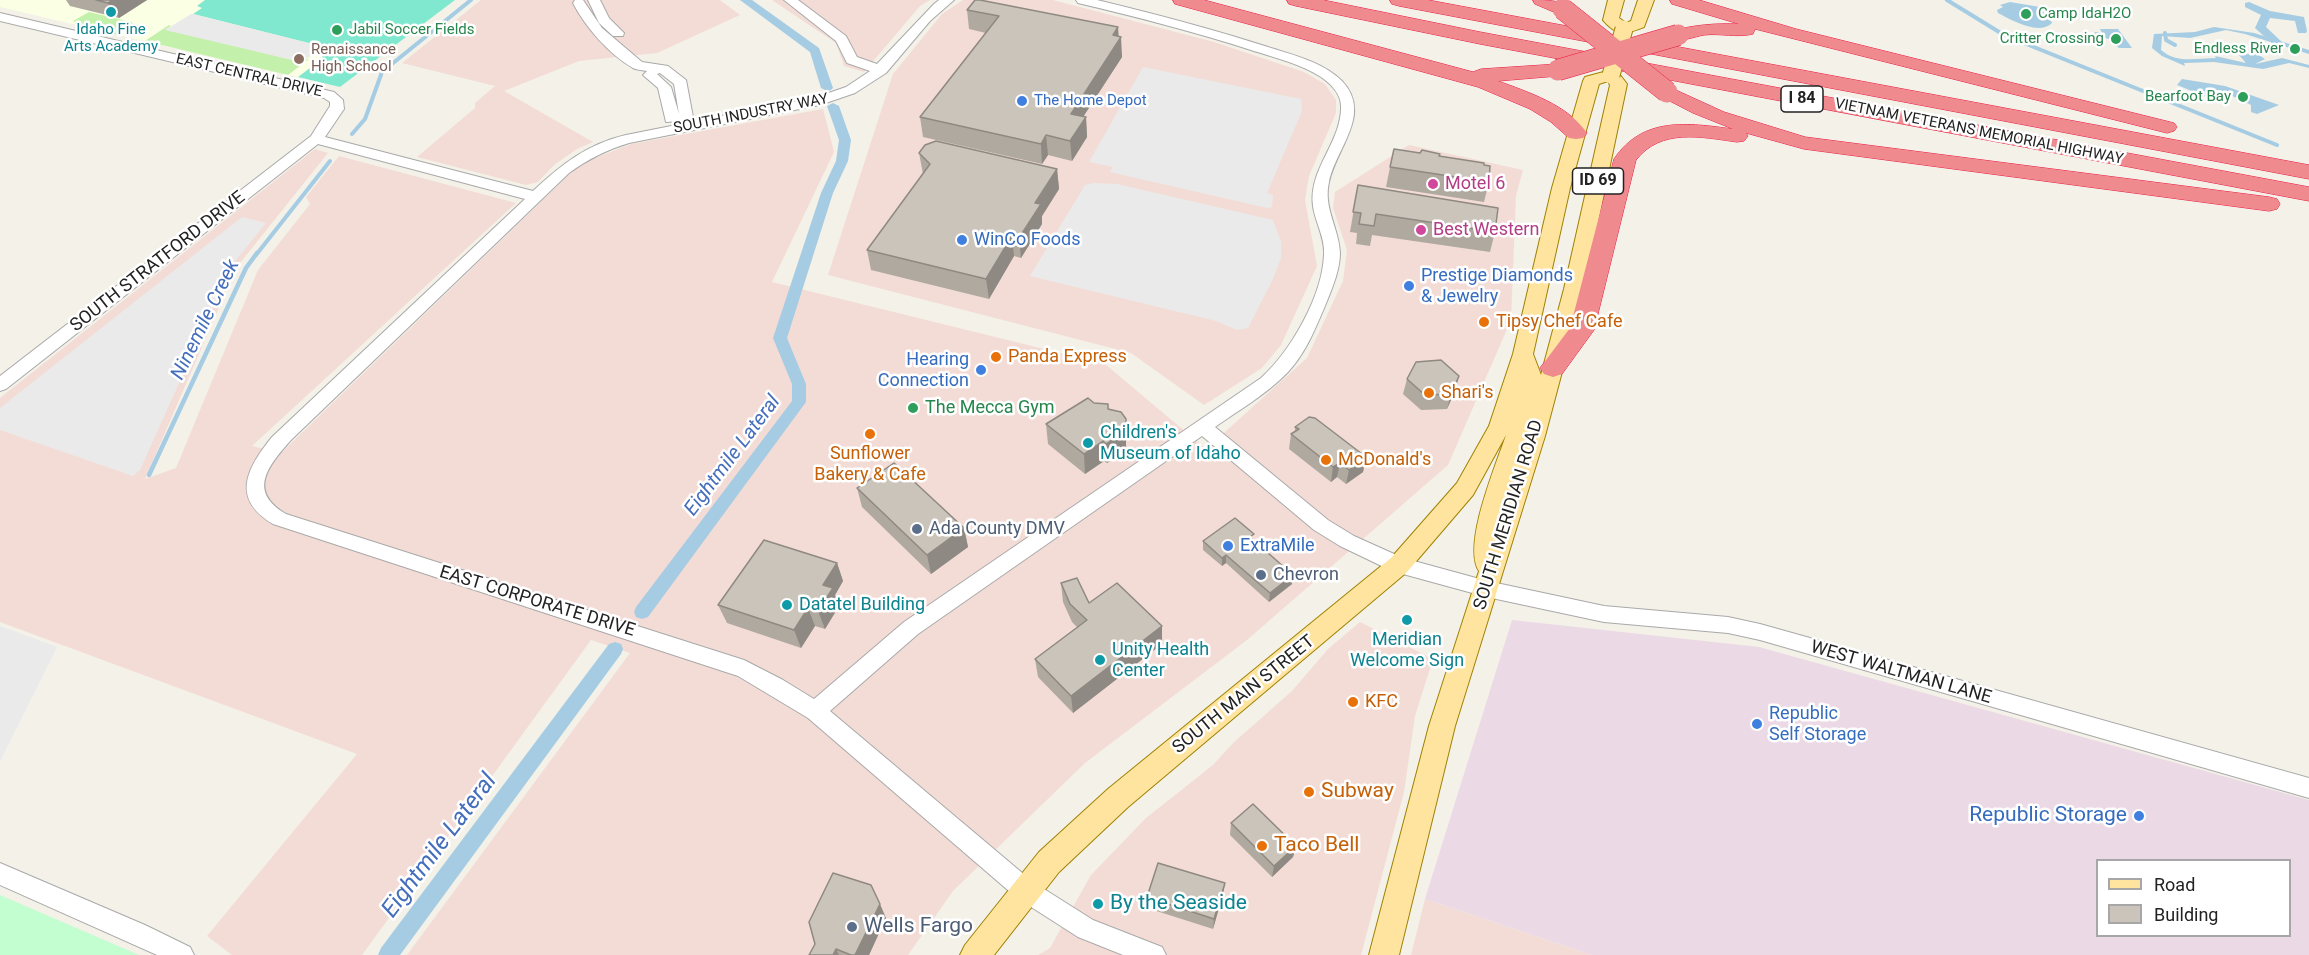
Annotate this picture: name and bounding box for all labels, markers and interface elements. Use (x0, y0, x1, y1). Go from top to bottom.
marker: Idaho Fine Arts Academy (104, 5, 118, 19)
place label: Camp IdaH2O (2038, 5, 2131, 23)
marker: Camp IdaH2O (2019, 7, 2033, 21)
place label: Idaho Fine Arts Academy (64, 21, 158, 56)
place label: Jabil Soccer Fields (349, 21, 475, 39)
marker: Jabil Soccer Fields (330, 23, 344, 37)
place label: Critter Crossing (2000, 30, 2104, 48)
marker: Critter Crossing (2109, 32, 2123, 46)
place label: Endless River (2194, 40, 2283, 58)
place label: Renaissance High School (311, 41, 396, 76)
marker: Endless River (2288, 42, 2302, 56)
street label: EAST CENTRAL DRIVE (174, 50, 324, 102)
marker: Renaissance High School (292, 52, 306, 66)
road number: I 84 (1781, 86, 1823, 112)
place label: Bearfoot Bay (2145, 88, 2231, 106)
street label: SOUTH INDUSTRY WAY (672, 90, 830, 138)
marker: Bearfoot Bay (2236, 90, 2250, 104)
place label: The Home Depot (1034, 92, 1147, 110)
marker: The Home Depot (1015, 94, 1029, 108)
street label: VIETNAM VETERANS MEMORIAL HIGHWAY (1833, 95, 2125, 169)
road number: ID 69 (1572, 168, 1624, 194)
place label: Motel 6 (1445, 173, 1505, 195)
marker: Motel 6 (1426, 177, 1440, 191)
street label: SOUTH STRATFORD DRIVE (66, 187, 250, 337)
place label: Best Western (1433, 219, 1539, 241)
marker: Best Western (1414, 223, 1428, 237)
place label: WinCo Foods (974, 229, 1080, 251)
marker: WinCo Foods (955, 233, 969, 247)
water label: Ninemile Creek (167, 256, 245, 384)
place label: Prestige Diamonds & Jewelry (1421, 265, 1573, 308)
marker: Prestige Diamonds & Jewelry (1402, 279, 1416, 293)
place label: Tipsy Chef Cafe (1496, 311, 1622, 333)
marker: Tipsy Chef Cafe (1477, 315, 1491, 329)
place label: Panda Express (1008, 346, 1127, 368)
place label: Hearing Connection (878, 349, 969, 392)
marker: Panda Express (989, 350, 1003, 364)
marker: Hearing Connection (974, 363, 988, 377)
place label: Shari's (1441, 382, 1494, 404)
marker: Shari's (1422, 386, 1436, 400)
water label: Eightmile Lateral (680, 391, 786, 521)
place label: The Mecca Gym (925, 397, 1055, 419)
marker: The Mecca Gym (906, 401, 920, 415)
street label: SOUTH MERIDIAN ROAD (1470, 417, 1548, 613)
place label: Children's Museum of Idaho (1100, 422, 1241, 464)
marker: Sunflower Bakery & Cafe (863, 427, 877, 441)
marker: Children's Museum of Idaho (1081, 436, 1095, 450)
place label: Sunflower Bakery & Cafe (814, 443, 926, 486)
place label: McDonald's (1338, 449, 1431, 471)
marker: McDonald's (1319, 453, 1333, 467)
place label: Ada County DMV (929, 518, 1065, 540)
marker: Ada County DMV (910, 522, 924, 536)
place label: ExtraMile (1240, 535, 1315, 557)
marker: ExtraMile (1221, 539, 1235, 553)
street label: EAST CORPORATE DRIVE (437, 562, 637, 642)
place label: Chevron (1273, 564, 1339, 586)
marker: Chevron (1254, 568, 1268, 582)
place label: Datatel Building (799, 594, 925, 616)
marker: Datatel Building (780, 598, 794, 612)
marker: Meridian Welcome Sign (1400, 613, 1414, 627)
place label: Meridian Welcome Sign (1350, 629, 1464, 672)
street label: SOUTH MAIN STREET (1169, 631, 1319, 759)
street label: WEST WALTMAN LANE (1808, 637, 1994, 709)
place label: Unity Health Center (1112, 639, 1209, 682)
marker: Unity Health Center (1093, 653, 1107, 667)
place label: KFC (1365, 691, 1398, 713)
marker: KFC (1346, 695, 1360, 709)
place label: Republic Self Storage (1769, 703, 1866, 746)
marker: Republic Self Storage (1750, 717, 1764, 731)
water label: Eightmile Lateral (376, 768, 504, 924)
place label: Subway (1321, 779, 1394, 805)
marker: Subway (1302, 785, 1316, 799)
place label: Republic Storage (1969, 803, 2127, 829)
marker: Republic Storage (2132, 809, 2146, 823)
place label: Taco Bell (1274, 833, 1359, 859)
marker: Taco Bell (1255, 839, 1269, 853)
legend (2096, 859, 2291, 937)
text: Road (2154, 874, 2195, 895)
place label: By the Seaside (1110, 891, 1247, 917)
marker: By the Seaside (1091, 897, 1105, 911)
text: Building (2154, 904, 2218, 925)
place label: Wells Fargo (864, 914, 973, 940)
marker: Wells Fargo (845, 920, 859, 934)

